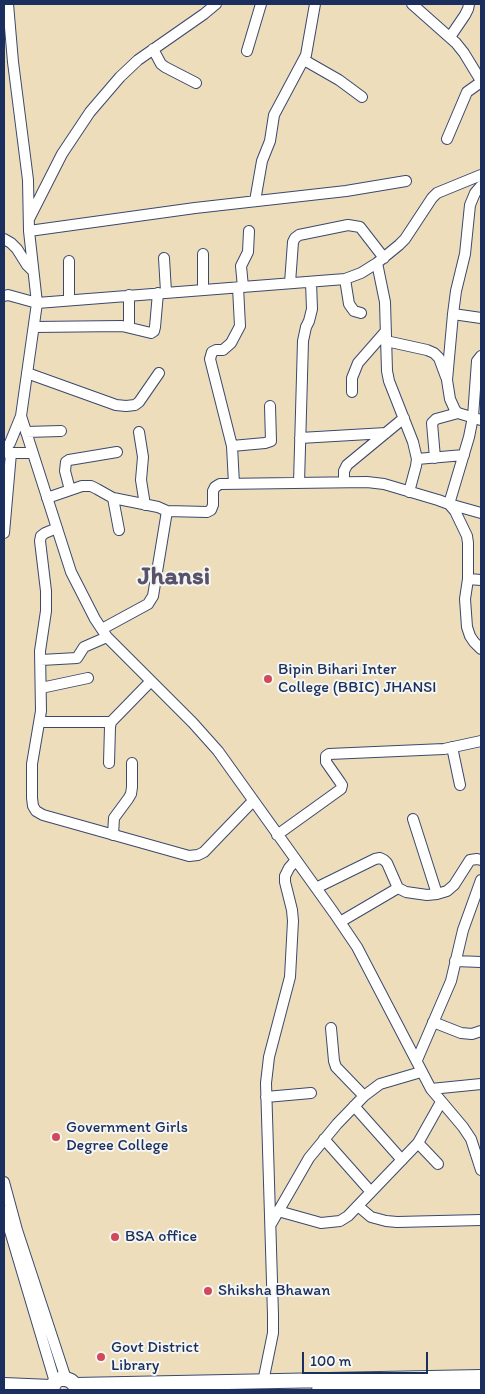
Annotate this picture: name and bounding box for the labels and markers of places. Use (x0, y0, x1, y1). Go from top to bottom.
place label: Bipin Bihari Inter College (BBIC) JHANSI (278, 660, 436, 698)
marker: Bipin Bihari Inter College (BBIC) JHANSI (262, 673, 274, 685)
place label: Government Girls Degree College (66, 1118, 188, 1156)
marker: Government Girls Degree College (50, 1131, 62, 1143)
place label: BSA office (125, 1227, 197, 1247)
marker: BSA office (109, 1231, 121, 1243)
place label: Shiksha Bhawan (218, 1281, 330, 1301)
marker: Shiksha Bhawan (202, 1285, 214, 1297)
place label: Govt District Library (111, 1338, 199, 1376)
marker: Govt District Library (95, 1351, 107, 1363)

